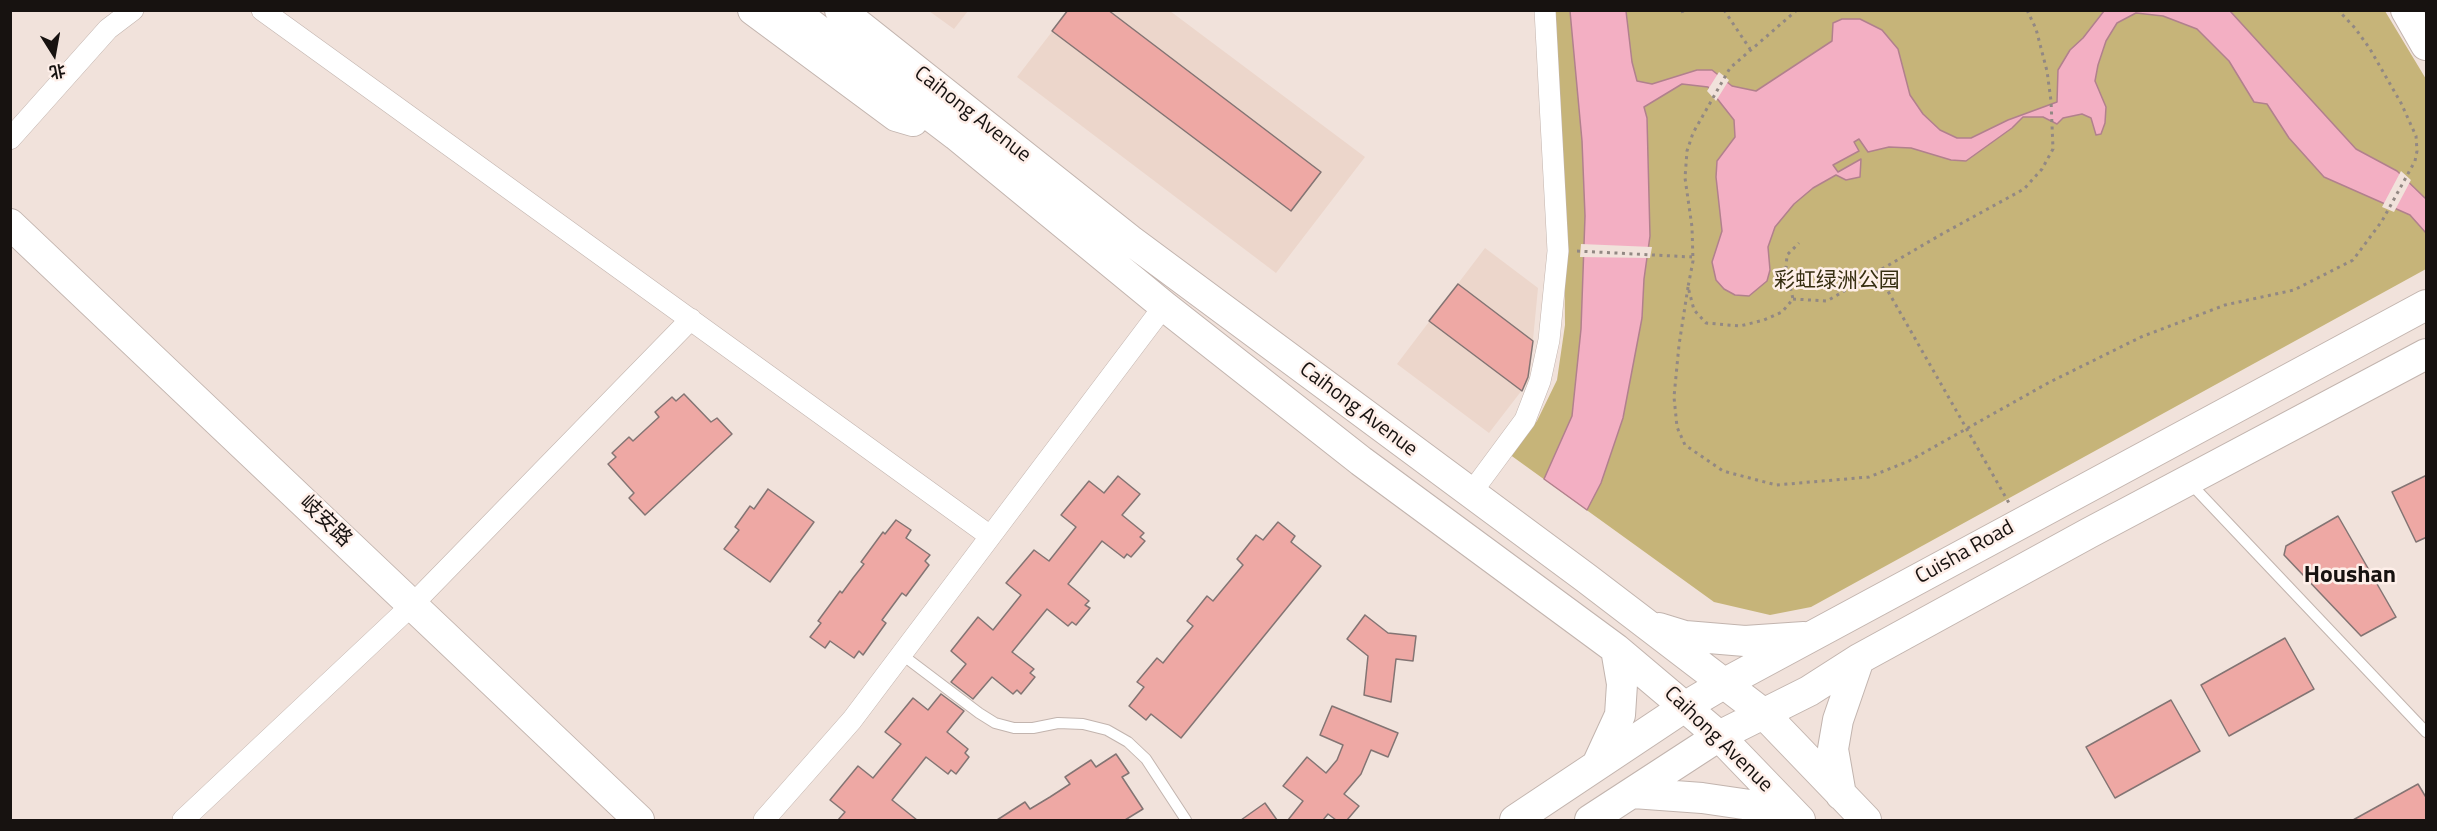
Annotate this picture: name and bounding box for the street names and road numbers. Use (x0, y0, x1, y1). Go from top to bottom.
street label: Caihong Avenue (909, 62, 1035, 168)
street label: Caihong Avenue (1294, 357, 1422, 463)
street label: 岐安路 (294, 491, 356, 553)
street label: Cuisha Road (1911, 516, 2019, 590)
street label: Caihong Avenue (1658, 682, 1778, 798)

